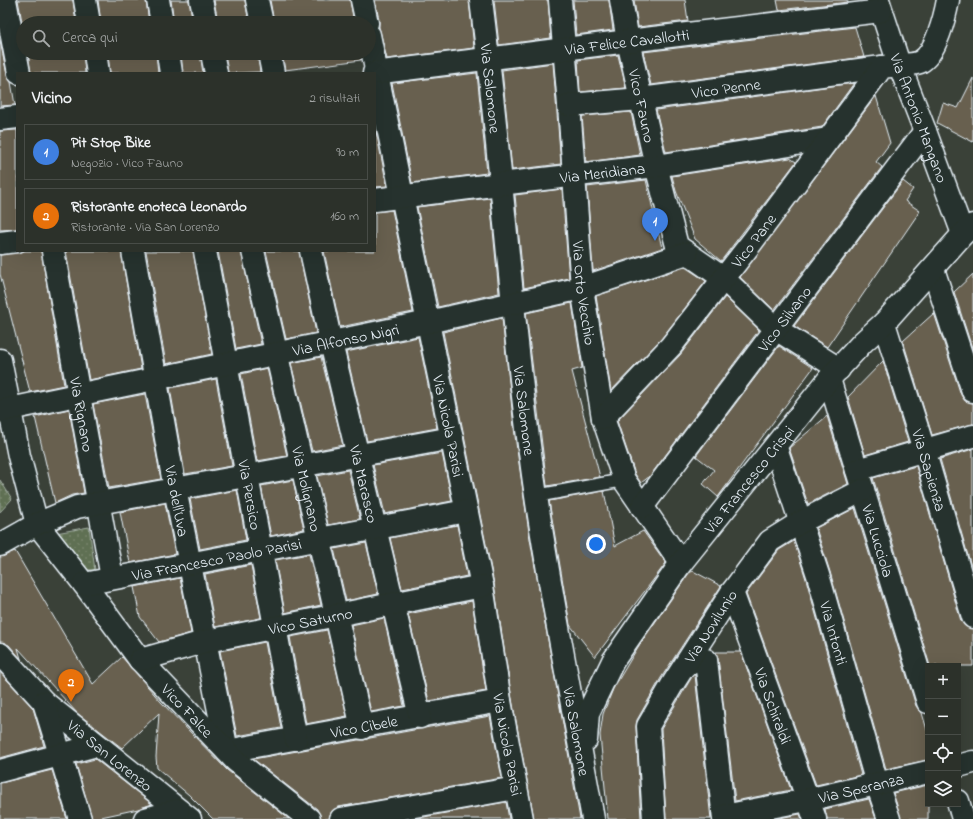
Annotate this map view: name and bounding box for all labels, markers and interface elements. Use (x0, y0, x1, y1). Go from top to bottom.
search box (16, 16, 376, 60)
street label: Via Felice Cavallotti (563, 24, 691, 63)
icon: search (30, 27, 52, 49)
text: Cerca qui (62, 27, 118, 49)
street label: Via Salomone (472, 42, 506, 135)
street label: Via Antonio Mangano (882, 50, 953, 187)
street label: Vico Fauno (620, 66, 660, 145)
street label: Vico Penne (689, 73, 763, 106)
text: Vicino (32, 86, 72, 111)
text: 2 risultati (310, 89, 360, 108)
text: Pit Stop Bike (71, 132, 151, 154)
text: 1 (44, 143, 48, 162)
text: 90 m (336, 143, 359, 162)
text: Negozio · Vico Fauno (71, 154, 183, 173)
street label: Via Meridiana (558, 157, 646, 191)
text: Ristorante enoteca Leonardo (71, 196, 247, 218)
text: 2 (43, 207, 49, 226)
text: 160 m (330, 207, 359, 226)
pin: 1 (642, 208, 668, 241)
street label: Vico Pane (726, 208, 784, 274)
text: Ristorante · Via San Lorenzo (71, 218, 220, 237)
street label: Via Orto Vecchio (565, 239, 601, 347)
street label: Vico Silvano (752, 281, 818, 359)
street label: Via Alfonso Nigri (290, 318, 402, 364)
street label: Via Salomone (506, 364, 540, 458)
street label: Via Nicola Parisi (425, 372, 469, 480)
street label: Via Rignano (62, 374, 99, 454)
street label: Via Francesco Crispi (699, 421, 801, 540)
street label: Via Sapienza (904, 425, 951, 515)
street label: Via Marasco (341, 442, 383, 526)
street label: Via Molignano (284, 443, 327, 534)
street label: Via Persico (230, 457, 267, 532)
street label: Via dell'Uva (157, 463, 194, 539)
street label: Via Lucciola (854, 501, 899, 581)
street label: Via Francesco Paolo Parisi (129, 533, 304, 589)
your location (586, 534, 606, 554)
street label: Via Novilunio (679, 586, 744, 669)
street label: Via Intonti (812, 598, 853, 668)
street label: Vico Saturno (266, 602, 355, 643)
map controls (925, 663, 961, 807)
button: + (925, 663, 961, 699)
street label: Via Schiraldi (746, 664, 797, 748)
pin: 2 (58, 669, 84, 702)
street label: Vico Falce (154, 678, 218, 745)
street label: Via Salomone (555, 684, 595, 779)
street label: Via Nicola Parisi (485, 691, 527, 798)
button: − (925, 699, 961, 735)
street label: Vico Cibele (328, 710, 401, 746)
street label: Via San Lorenzo (60, 714, 157, 799)
button: locate (925, 735, 961, 771)
street label: Via Speranza (815, 768, 907, 811)
button: layers (925, 771, 961, 807)

